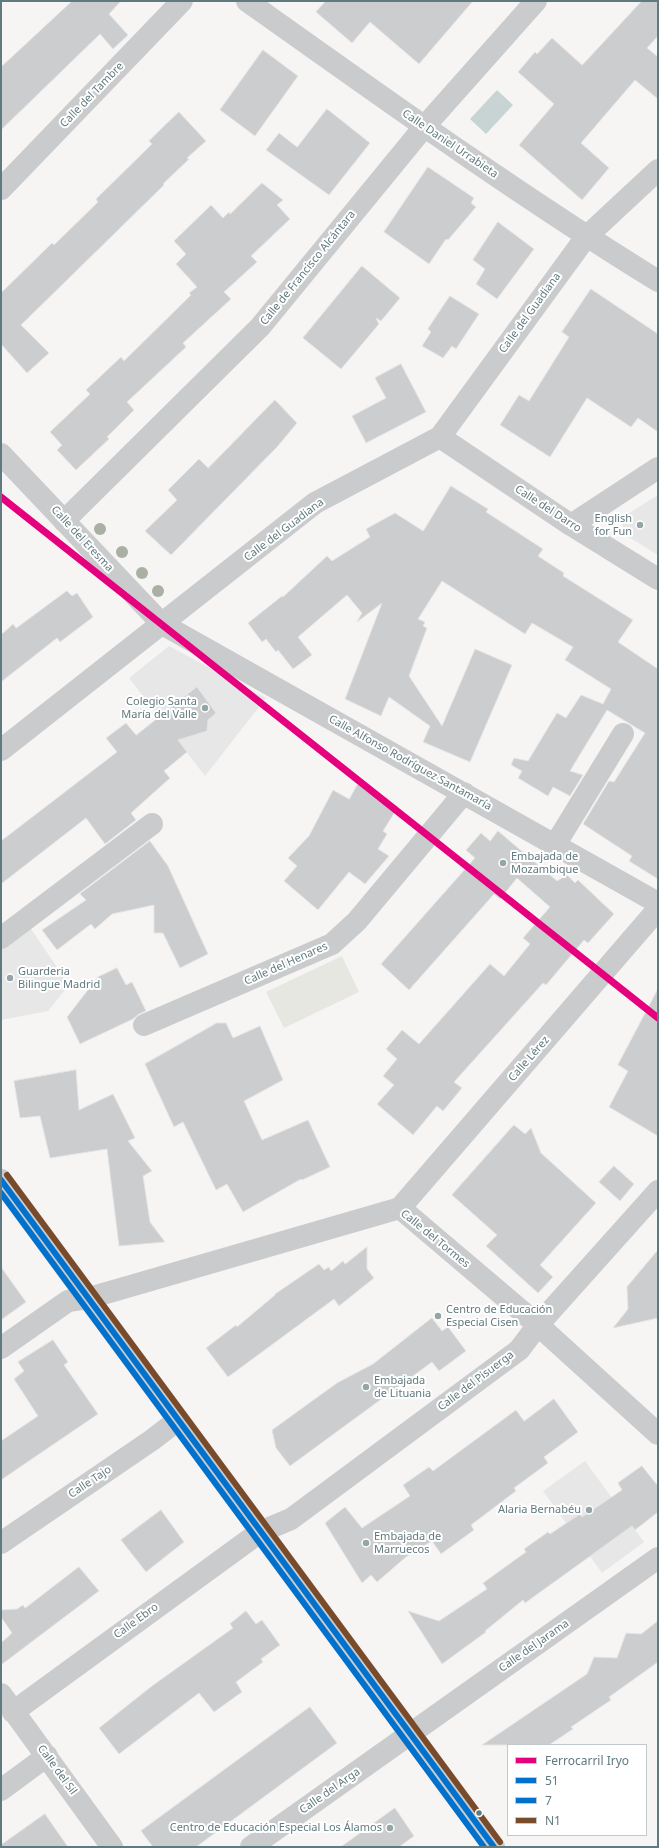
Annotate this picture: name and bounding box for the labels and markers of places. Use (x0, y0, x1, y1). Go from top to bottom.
place label: English for Fun (595, 512, 632, 538)
marker: English for Fun (635, 520, 645, 530)
place label: Colegio Santa María del Valle (121, 695, 197, 721)
marker: Colegio Santa María del Valle (200, 703, 210, 713)
place label: Embajada de Mozambique (511, 850, 579, 876)
marker: Embajada de Mozambique (498, 858, 508, 868)
place label: Guarderia Bilingue Madrid (18, 965, 100, 991)
marker: Guarderia Bilingue Madrid (5, 973, 15, 983)
place label: Centro de Educación Especial Cisen (446, 1303, 552, 1329)
marker: Centro de Educación Especial Cisen (433, 1311, 443, 1321)
place label: Embajada de Lituania (374, 1374, 431, 1400)
marker: Embajada de Lituania (361, 1382, 371, 1392)
place label: Alaria Bernabéu (498, 1503, 581, 1517)
marker: Alaria Bernabéu (584, 1505, 594, 1515)
place label: Embajada de Marruecos (374, 1530, 441, 1556)
marker: Embajada de Marruecos (361, 1538, 371, 1548)
unlabelled marker (474, 1808, 484, 1818)
place label: Centro de Educación Especial Los Álamos (170, 1821, 382, 1835)
marker: Centro de Educación Especial Los Álamos (385, 1823, 395, 1833)

